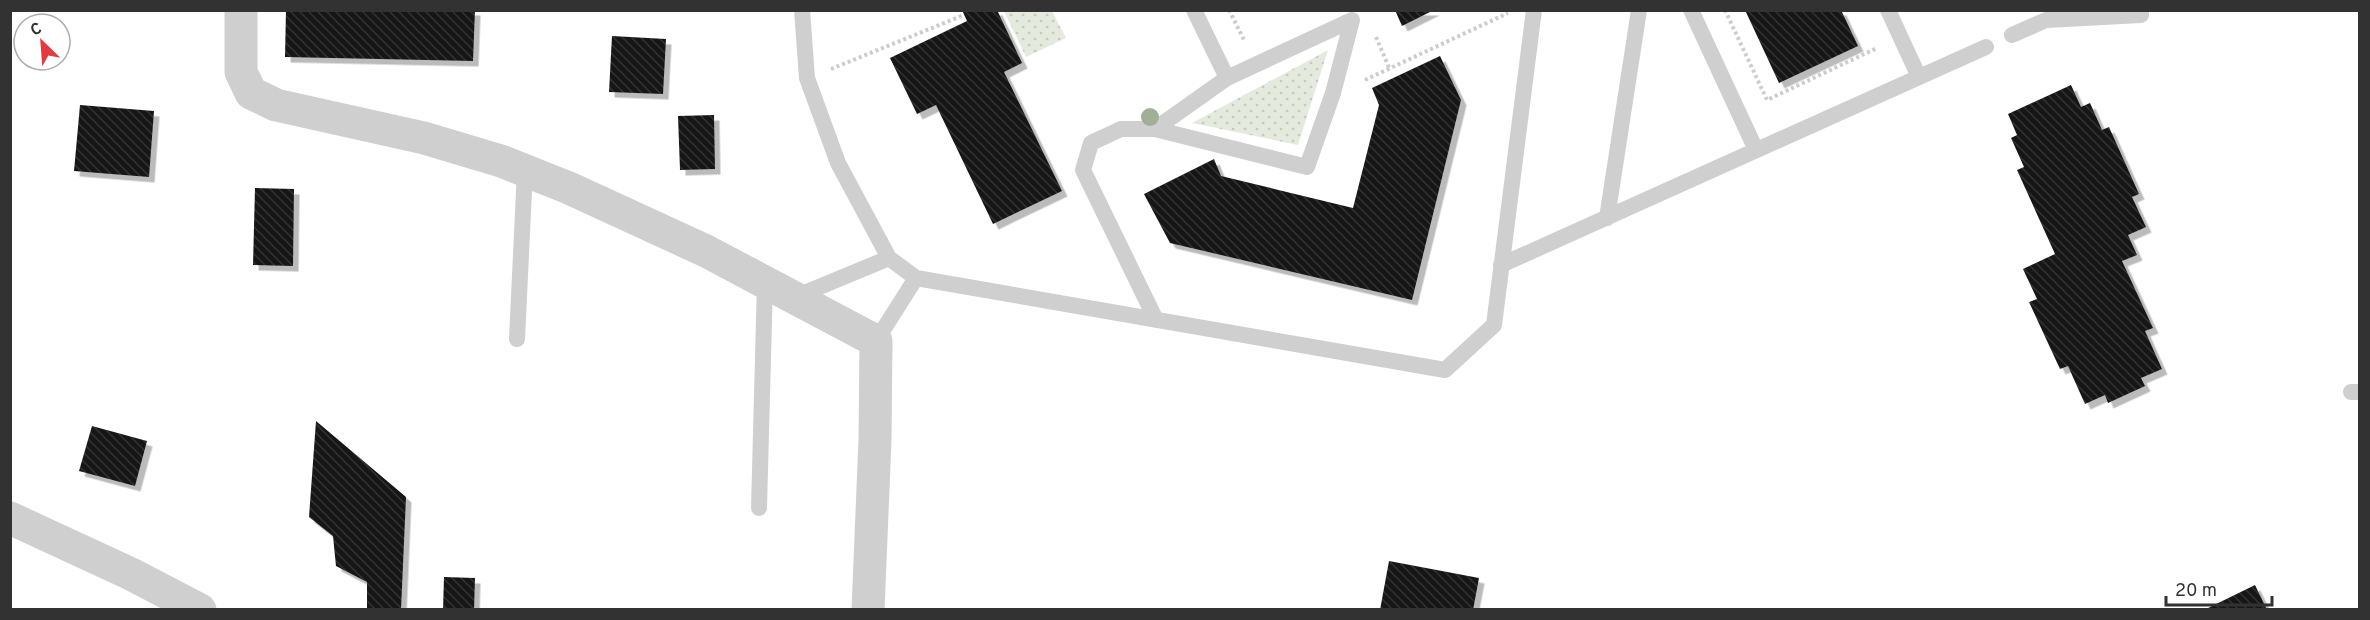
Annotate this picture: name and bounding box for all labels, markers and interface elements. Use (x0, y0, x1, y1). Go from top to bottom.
north arrow (12, 12, 72, 72)
text: С (28, 19, 45, 41)
scale bar (2166, 569, 2272, 607)
text: 20 m (2175, 580, 2217, 603)

